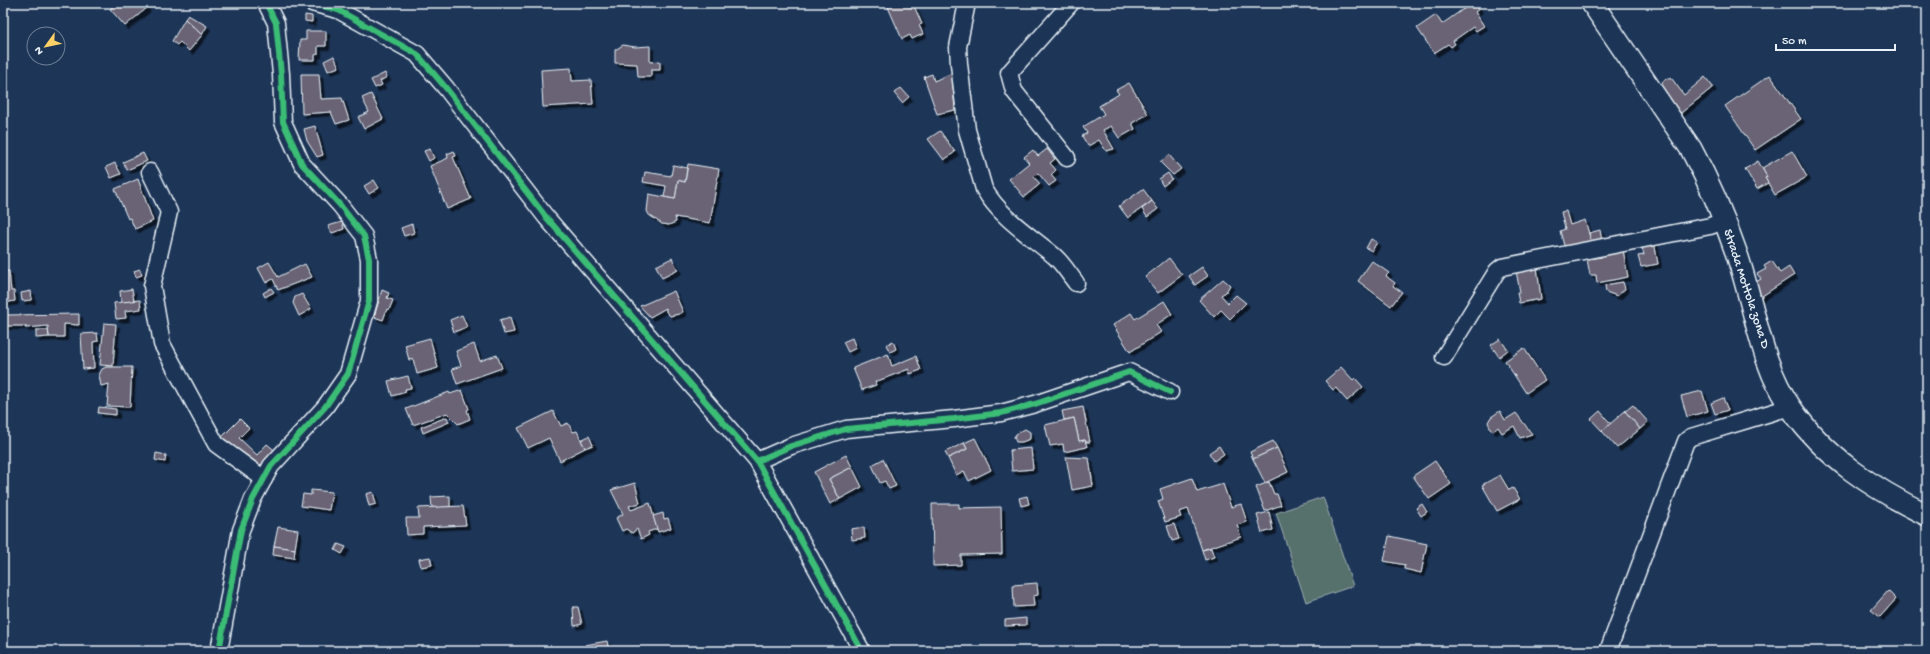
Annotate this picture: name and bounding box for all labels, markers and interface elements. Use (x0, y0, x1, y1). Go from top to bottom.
north arrow (26, 26, 66, 66)
scale bar (1776, 26, 1895, 52)
text: 50 m (1782, 35, 1807, 49)
text: N (32, 44, 46, 57)
street label: Strada Mottola zona D (1720, 227, 1773, 351)

